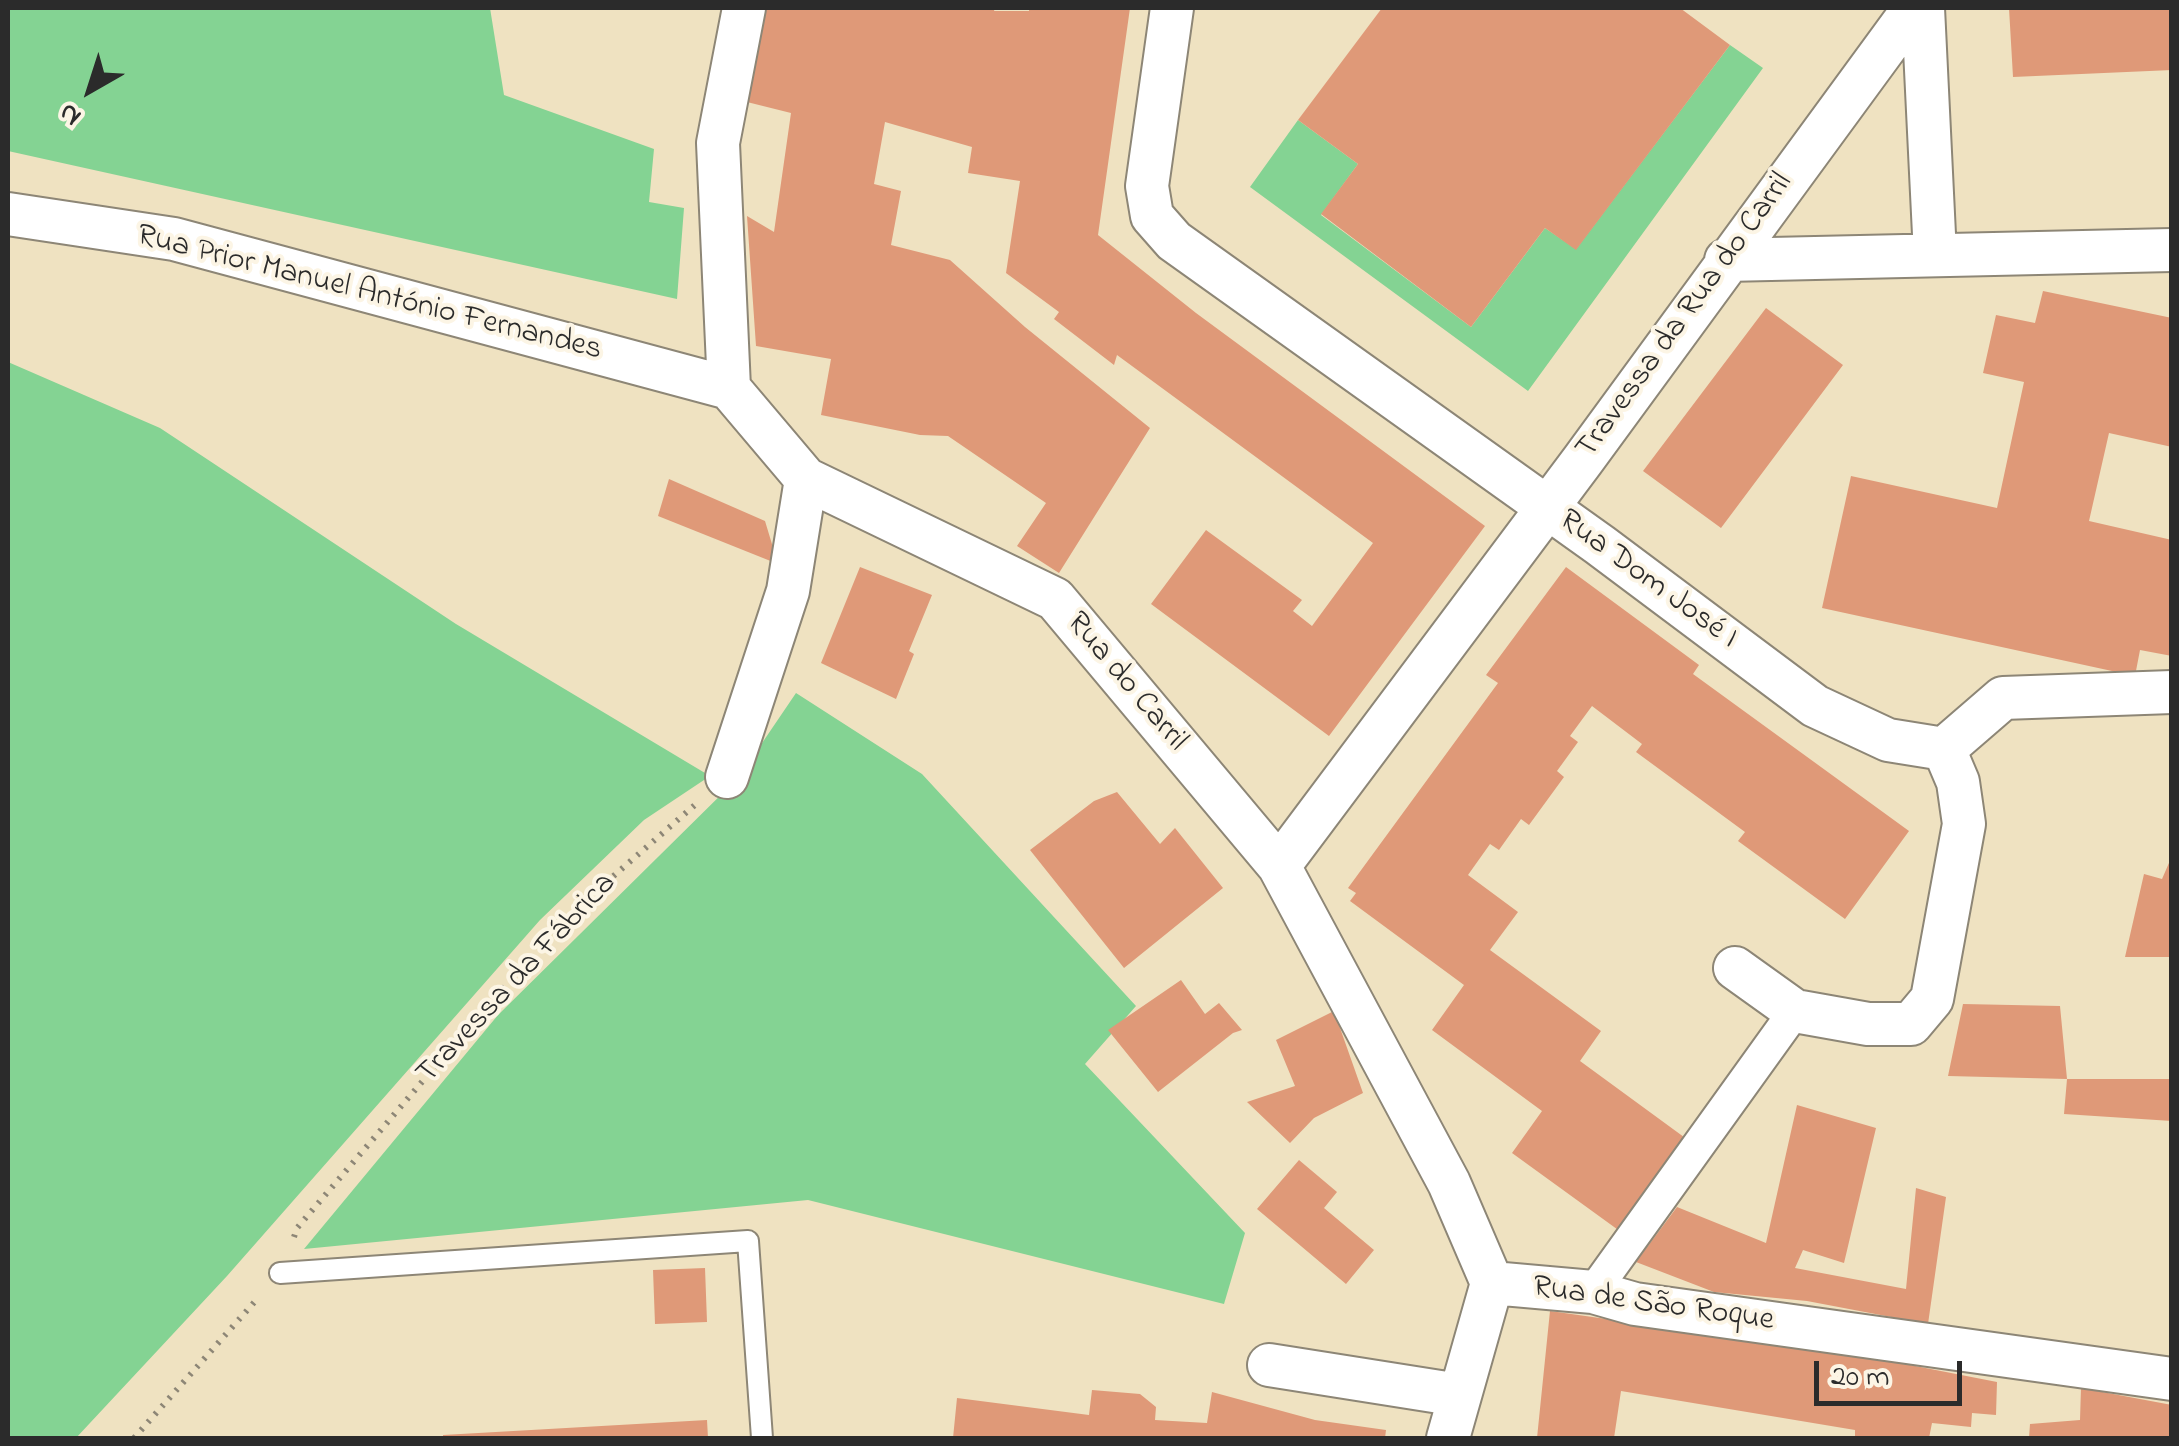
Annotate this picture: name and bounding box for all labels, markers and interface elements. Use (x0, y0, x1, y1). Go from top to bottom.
north arrow (40, 40, 140, 140)
text: N (51, 92, 91, 136)
street label: Travessa da Rua do Carril (1569, 167, 1803, 467)
street label: Rua Prior Manuel António Fernandes (132, 219, 606, 371)
street label: Rua Dom José I (1550, 503, 1744, 659)
street label: Rua do Carril (1056, 606, 1194, 760)
street label: Travessa da Fábrica (410, 866, 626, 1094)
street label: Rua de São Roque (1530, 1270, 1776, 1342)
scale bar (1819, 1341, 1966, 1403)
text: 20 m (1831, 1356, 1890, 1400)

